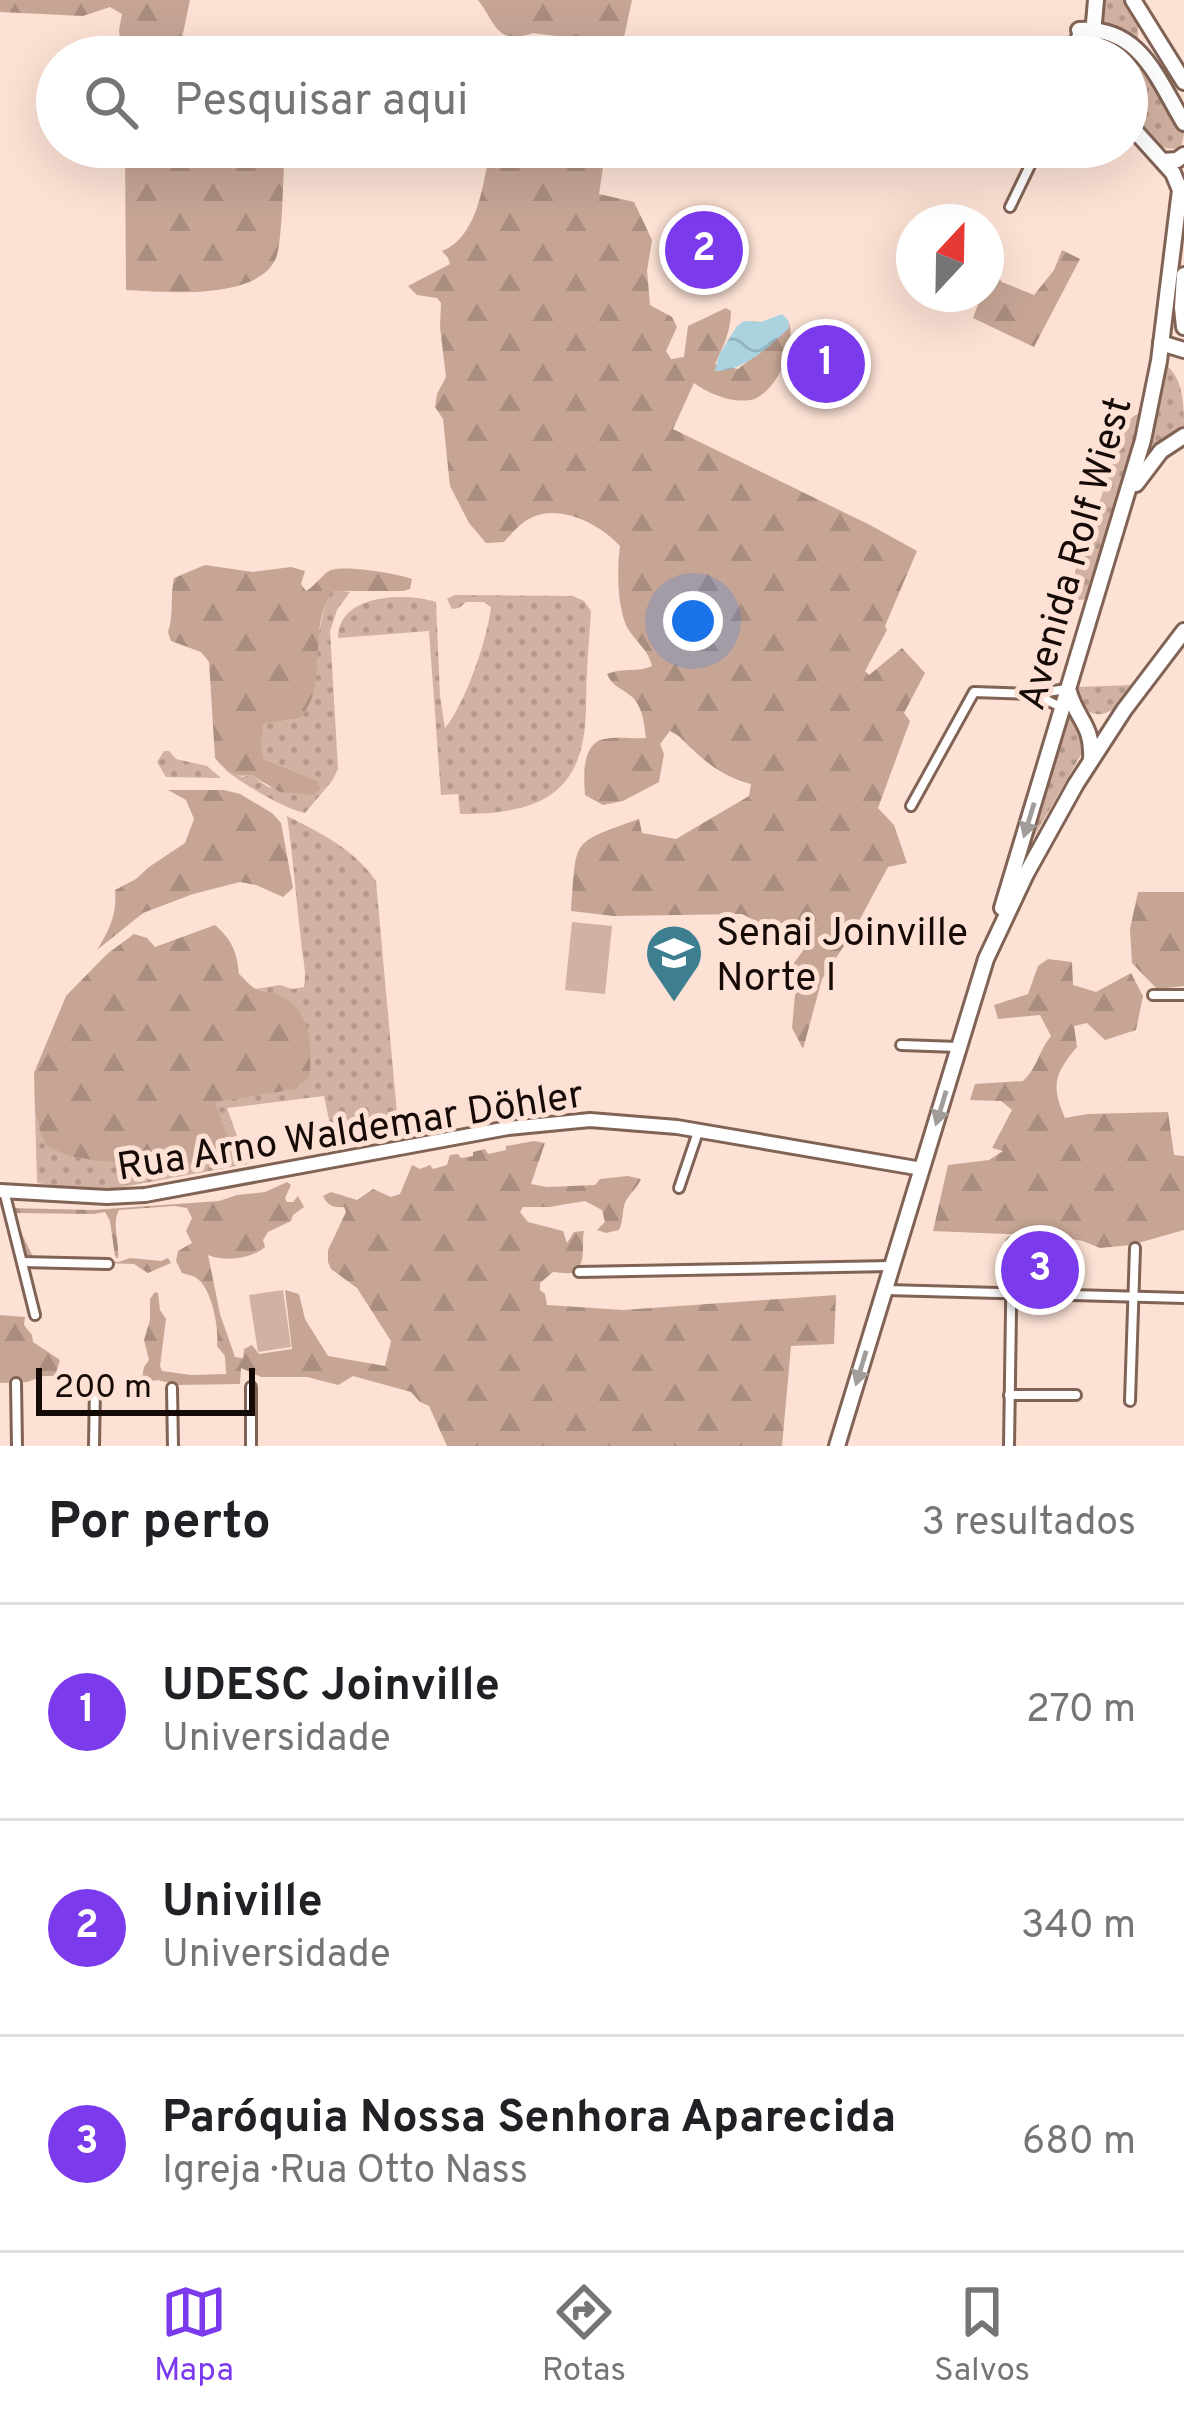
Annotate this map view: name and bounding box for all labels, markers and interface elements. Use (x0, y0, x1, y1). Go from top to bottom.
search box (36, 36, 1148, 168)
icon: search (78, 69, 144, 135)
text: Pesquisar aqui (174, 74, 468, 131)
north arrow (896, 204, 1004, 312)
pin: 2 (665, 205, 743, 295)
pin: 1 (787, 319, 865, 409)
street label: Avenida Rolf Wiest (1009, 392, 1145, 716)
your location (663, 591, 723, 651)
one-way arrow (1019, 802, 1037, 839)
place label: Senai Joinville Norte I (716, 911, 968, 1005)
school or university icon: Senai Joinville Norte I (643, 922, 705, 1004)
street label: Rua Arno Waldemar Döhler (114, 1072, 587, 1195)
one-way arrow (931, 1090, 949, 1127)
pin: 3 (1001, 1225, 1079, 1315)
one-way arrow (851, 1350, 869, 1387)
scale bar (36, 1362, 255, 1415)
text: 200 m (54, 1368, 152, 1410)
text: Por perto (48, 1492, 271, 1557)
text: 3 resultados (921, 1500, 1136, 1549)
text: UDESC Joinville (162, 1659, 500, 1716)
text: 1 (79, 1687, 95, 1736)
text: 270 m (1026, 1687, 1136, 1736)
text: Universidade (162, 1716, 391, 1765)
text: Univille (162, 1875, 323, 1932)
text: 2 (75, 1903, 99, 1952)
text: 340 m (1021, 1903, 1136, 1952)
text: Universidade (162, 1932, 391, 1981)
text: Paróquia Nossa Senhora Aparecida (162, 2091, 896, 2148)
text: 3 (75, 2119, 99, 2168)
text: 680 m (1022, 2119, 1136, 2168)
text: Igreja · Rua Otto Nass (162, 2148, 528, 2197)
tab: Mapa (154, 2279, 234, 2393)
tab: Rotas (542, 2279, 626, 2393)
tab: Salvos (934, 2279, 1030, 2393)

